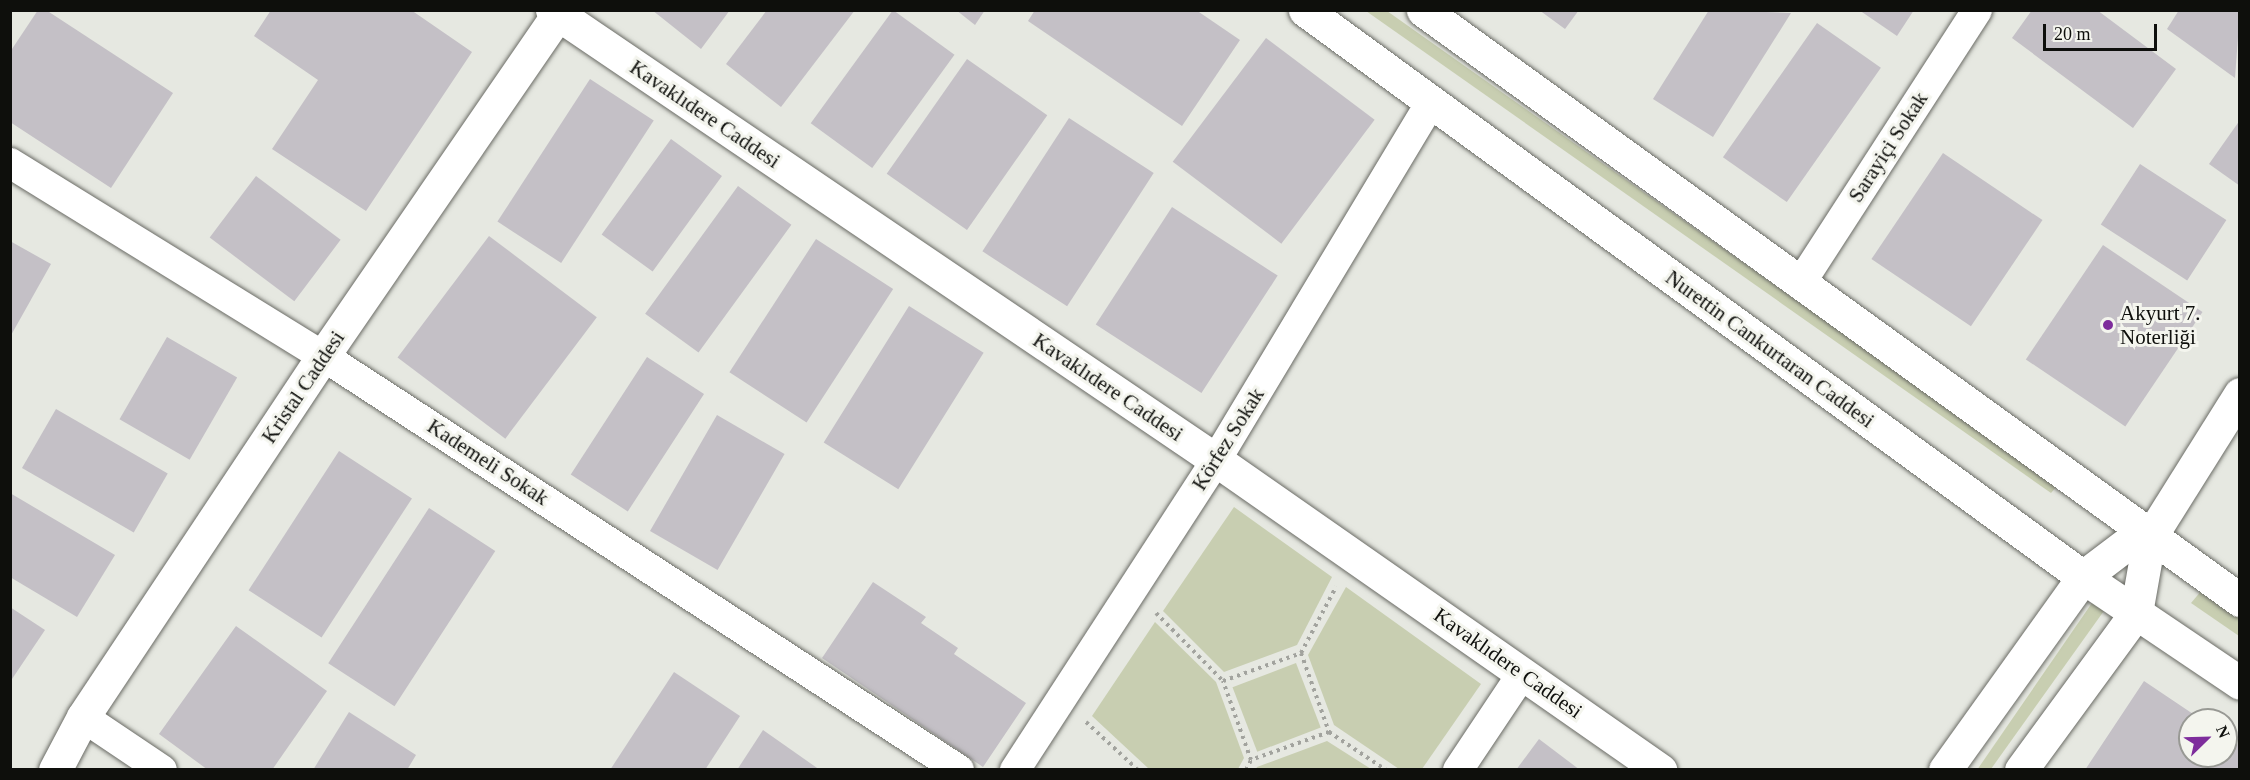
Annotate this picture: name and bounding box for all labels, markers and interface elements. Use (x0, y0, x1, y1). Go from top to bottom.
scale bar (2046, 12, 2160, 50)
text: 20 m (2054, 24, 2091, 44)
street label: Kavaklıdere Caddesi (625, 54, 785, 174)
street label: Sarayiçi Sokak (1843, 87, 1933, 207)
street label: Nurettin Cankurtaran Caddesi (1661, 265, 1879, 433)
place label: Akyurt 7. Noterliği (2120, 300, 2200, 350)
marker: Akyurt 7. Noterliği (2101, 318, 2115, 332)
street label: Kristal Caddesi (256, 326, 350, 448)
street label: Kavaklıdere Caddesi (1028, 327, 1188, 447)
street label: Körfez Sokak (1187, 383, 1269, 495)
street label: Kademeli Sokak (423, 413, 553, 511)
street label: Kavaklıdere Caddesi (1429, 602, 1587, 724)
north arrow (2178, 708, 2238, 768)
text: N (2213, 723, 2233, 740)

